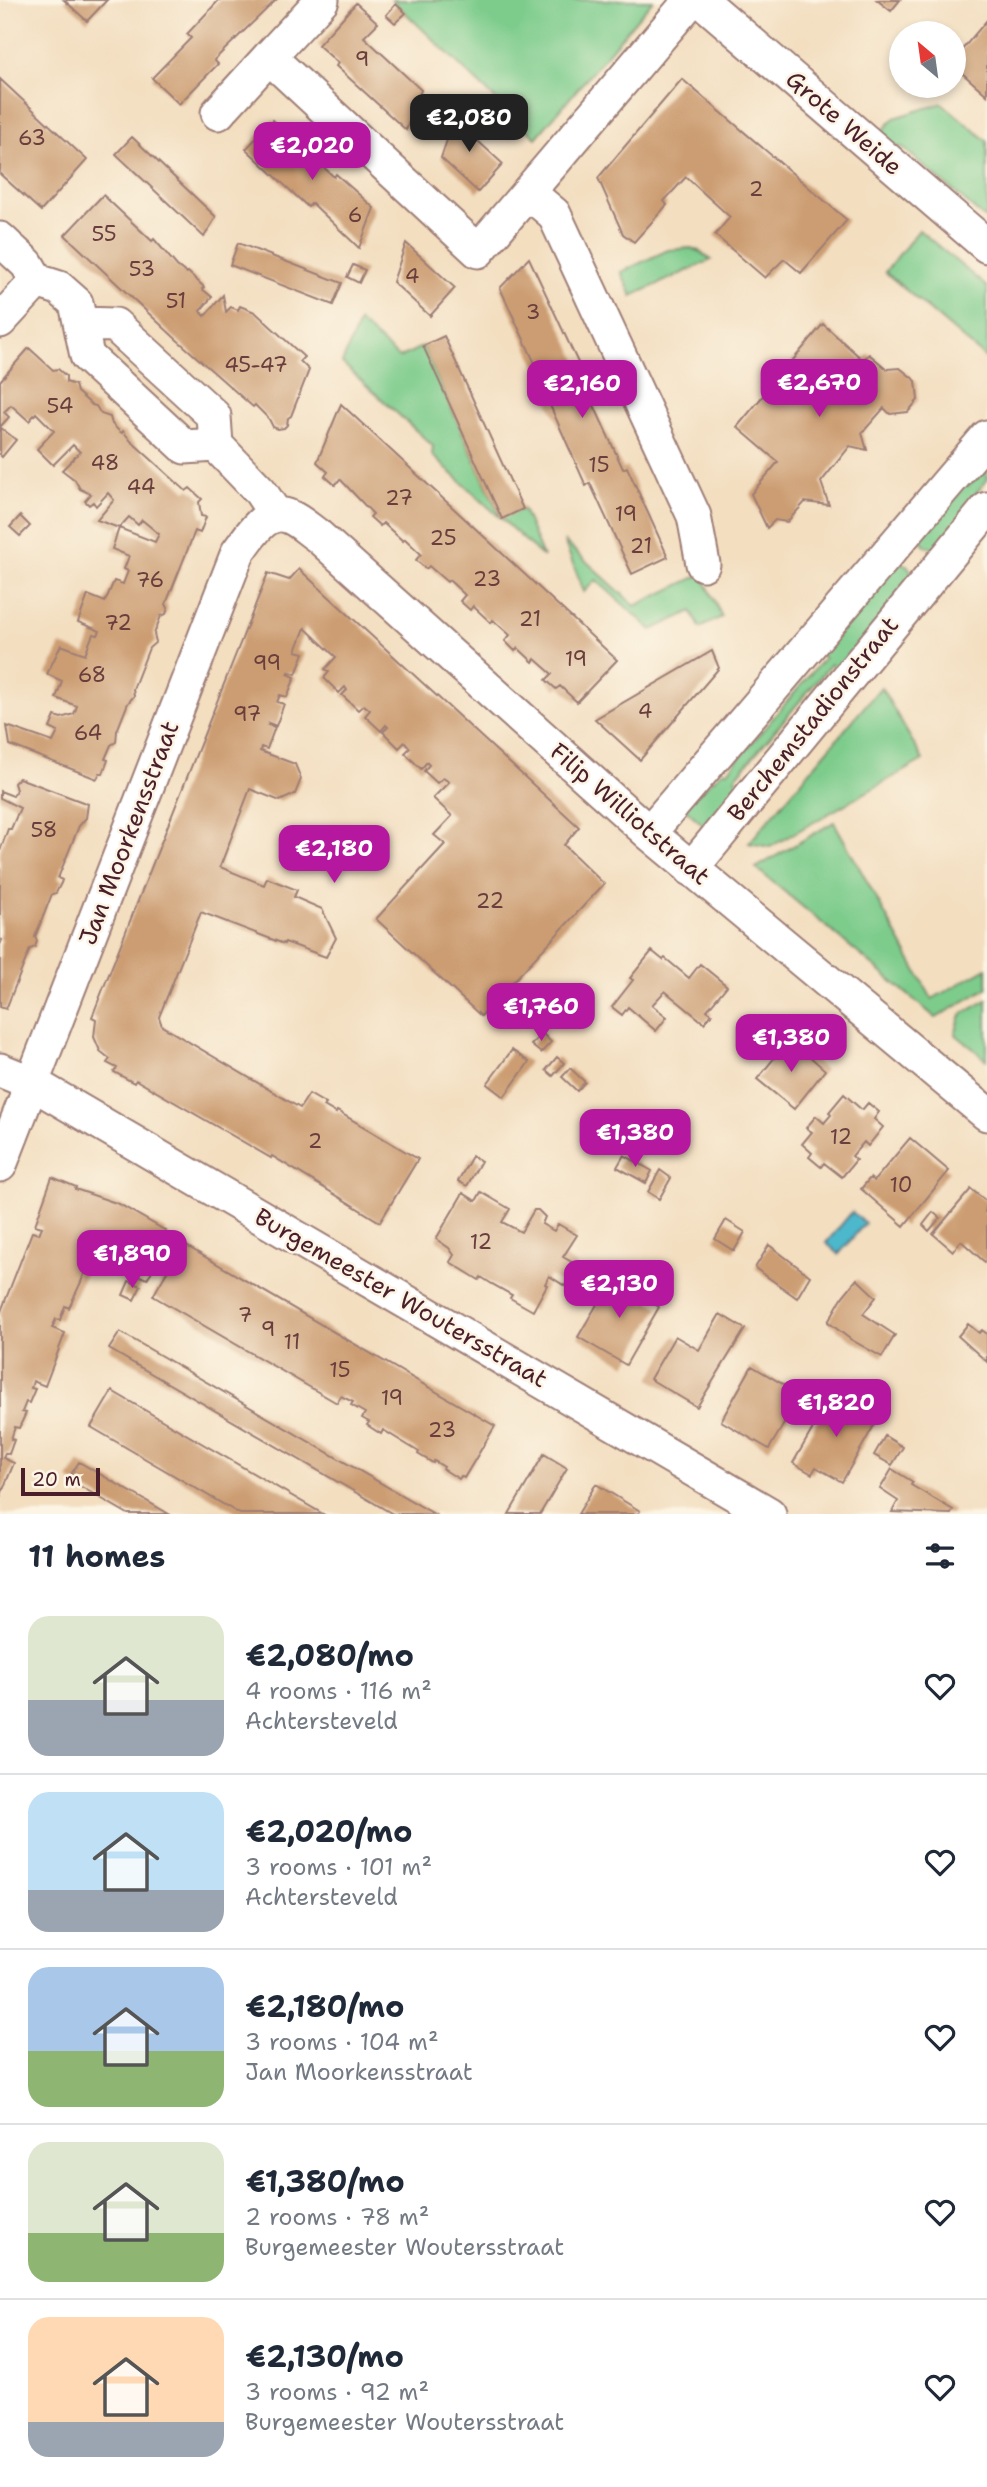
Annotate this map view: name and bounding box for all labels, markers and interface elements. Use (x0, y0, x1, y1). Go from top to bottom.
north arrow (889, 21, 966, 98)
map controls (889, 21, 966, 98)
house number: 9 (355, 45, 369, 73)
street label: Grote Weide (779, 63, 909, 183)
pin: €2,080 (412, 94, 526, 154)
text: €2,080 (426, 102, 512, 132)
pin: €2,020 (255, 122, 369, 182)
house number: 63 (18, 124, 46, 152)
text: €2,020 (270, 130, 354, 160)
house number: 2 (749, 175, 763, 203)
house number: 6 (348, 201, 362, 229)
house number: 55 (91, 220, 117, 248)
house number: 53 (129, 255, 155, 283)
house number: 4 (405, 262, 419, 290)
house number: 51 (166, 287, 186, 315)
house number: 3 (526, 298, 540, 326)
house number: 45-47 (224, 351, 288, 379)
pin: €2,160 (525, 360, 639, 420)
pin: €2,670 (762, 360, 876, 419)
text: €2,670 (777, 367, 861, 397)
text: €2,160 (543, 368, 621, 398)
house number: 54 (46, 392, 74, 420)
house number: 48 (91, 449, 119, 477)
house number: 15 (588, 451, 610, 479)
house number: 44 (127, 473, 155, 501)
house number: 27 (385, 484, 413, 512)
house number: 19 (615, 500, 637, 528)
house number: 25 (429, 524, 457, 552)
house number: 21 (630, 532, 652, 560)
house number: 23 (473, 565, 501, 593)
house number: 76 (136, 566, 164, 594)
house number: 21 (519, 605, 541, 633)
house number: 72 (104, 609, 132, 637)
street label: Berchemstadionstraat (720, 610, 906, 828)
house number: 19 (565, 645, 587, 673)
house number: 99 (253, 649, 281, 677)
house number: 68 (78, 661, 106, 689)
house number: 4 (638, 697, 652, 725)
house number: 97 (233, 700, 261, 728)
street label: Jan Moorkensstraat (71, 716, 187, 950)
house number: 64 (74, 719, 102, 747)
street label: Filip Williotstraat (543, 736, 717, 892)
house number: 58 (30, 816, 58, 844)
pin: €2,180 (277, 826, 391, 885)
text: €2,180 (295, 833, 373, 863)
house number: 22 (476, 887, 504, 915)
pin: €1,760 (484, 984, 598, 1043)
text: €1,760 (503, 991, 579, 1021)
pin: €1,380 (734, 1014, 848, 1074)
text: €1,380 (752, 1022, 830, 1052)
pin: €1,380 (578, 1110, 692, 1169)
text: €1,380 (596, 1117, 674, 1147)
house number: 12 (830, 1123, 852, 1151)
house number: 2 (308, 1127, 322, 1155)
house number: 10 (890, 1171, 912, 1199)
street label: Burgemeester Woutersstraat (249, 1201, 553, 1395)
house number: 12 (470, 1228, 492, 1256)
pin: €1,890 (75, 1230, 189, 1290)
text: €1,890 (93, 1238, 171, 1268)
pin: €2,130 (562, 1260, 676, 1320)
text: €2,130 (580, 1268, 658, 1298)
house number: 7 (238, 1301, 252, 1329)
house number: 9 (261, 1315, 275, 1343)
house number: 11 (284, 1328, 300, 1356)
house number: 15 (329, 1356, 351, 1384)
pin: €1,820 (779, 1380, 893, 1439)
house number: 19 (381, 1384, 403, 1412)
text: €1,820 (797, 1387, 875, 1417)
house number: 23 (428, 1416, 456, 1444)
scale bar (21, 1465, 100, 1497)
text: 20 m (32, 1467, 81, 1492)
text: 11 homes (28, 1536, 165, 1577)
icon: filters (921, 1537, 959, 1575)
text: €2,080/mo (245, 1635, 414, 1676)
icon: home (84, 1644, 168, 1728)
icon: heart (921, 1667, 959, 1705)
text: 4 rooms · 116 m² (245, 1676, 432, 1706)
text: Achtersteveld (245, 1706, 398, 1736)
text: €2,020/mo (245, 1811, 413, 1852)
icon: home (84, 1820, 168, 1904)
icon: heart (921, 1843, 959, 1881)
text: 3 rooms · 101 m² (245, 1852, 432, 1882)
text: Achtersteveld (245, 1882, 398, 1912)
text: €2,180/mo (245, 1986, 405, 2027)
icon: home (84, 1995, 168, 2079)
icon: heart (921, 2018, 959, 2056)
text: 3 rooms · 104 m² (245, 2027, 438, 2057)
text: Jan Moorkensstraat (245, 2057, 473, 2087)
text: €1,380/mo (245, 2161, 405, 2202)
icon: home (84, 2170, 168, 2254)
icon: heart (921, 2193, 959, 2231)
text: 2 rooms · 78 m² (245, 2202, 429, 2232)
text: Burgemeester Woutersstraat (245, 2232, 564, 2262)
text: €2,130/mo (245, 2336, 404, 2377)
icon: home (84, 2345, 168, 2429)
icon: heart (921, 2368, 959, 2406)
text: 3 rooms · 92 m² (245, 2377, 429, 2407)
text: Burgemeester Woutersstraat (245, 2407, 564, 2437)

